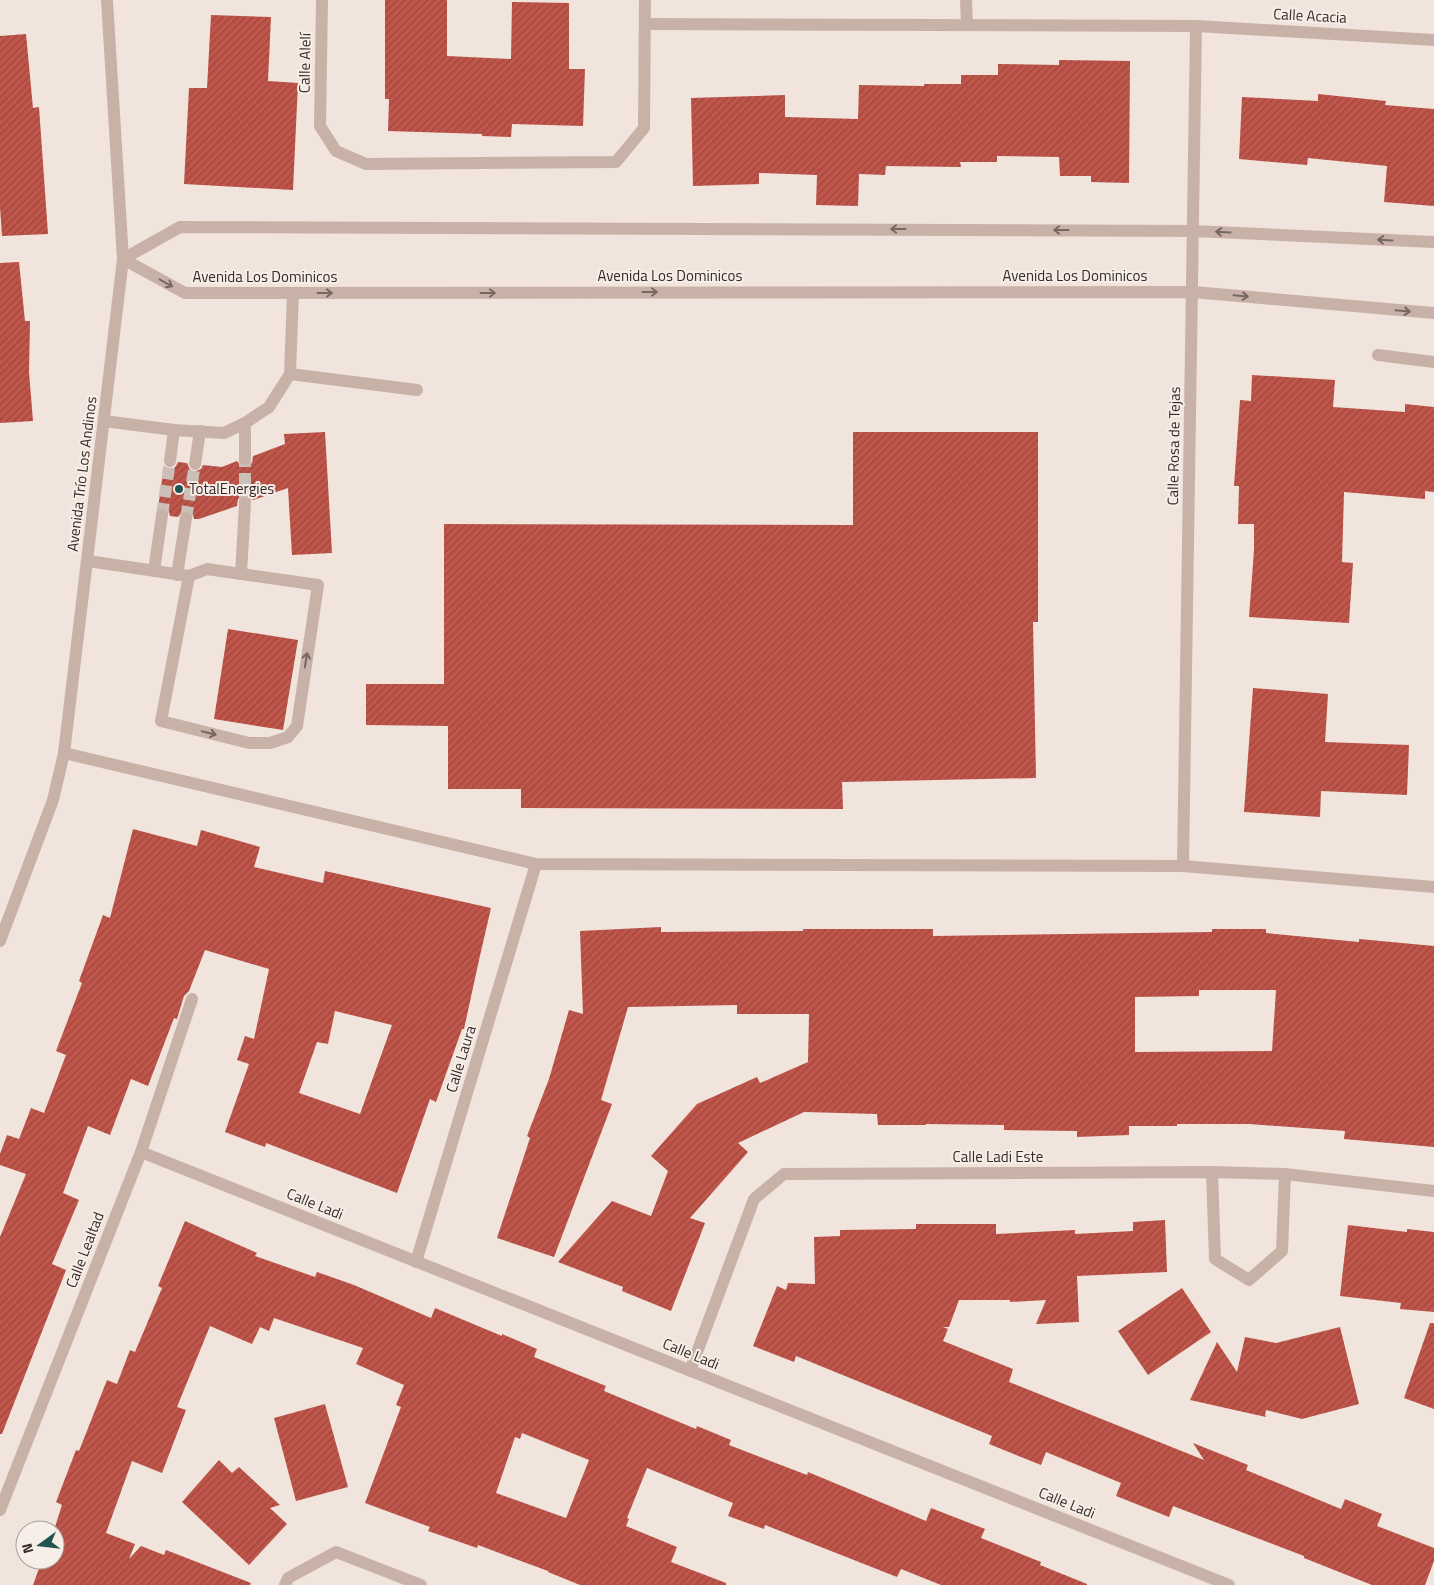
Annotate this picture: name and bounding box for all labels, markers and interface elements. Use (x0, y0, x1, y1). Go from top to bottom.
street label: Calle Acacia (1273, 2, 1348, 29)
street label: Calle Alelí (292, 31, 317, 93)
one-way arrow (890, 225, 906, 234)
one-way arrow (1053, 225, 1069, 235)
one-way arrow (1215, 227, 1232, 237)
one-way arrow (1378, 235, 1394, 245)
street label: Avenida Los Dominicos (598, 264, 742, 287)
street label: Avenida Los Dominicos (1003, 264, 1147, 287)
street label: Avenida Los Dominicos (193, 265, 337, 288)
one-way arrow (158, 278, 172, 288)
one-way arrow (642, 287, 658, 297)
one-way arrow (317, 288, 333, 298)
one-way arrow (480, 288, 496, 298)
one-way arrow (1233, 291, 1249, 301)
one-way arrow (1395, 306, 1411, 315)
street label: Calle Rosa de Tejas (1161, 386, 1186, 506)
street label: Avenida Trío Los Andinos (61, 395, 102, 553)
place label: TotalEnergies (189, 477, 274, 500)
marker: TotalEnergies (173, 483, 185, 495)
one-way arrow (302, 652, 312, 668)
one-way arrow (200, 729, 216, 738)
street label: Calle Laura (439, 1022, 482, 1095)
street label: Calle Ladi Este (953, 1145, 1043, 1168)
street label: Calle Ladi (283, 1182, 347, 1225)
street label: Calle Lealtad (59, 1208, 110, 1291)
street label: Calle Ladi (659, 1332, 723, 1375)
street label: Calle Ladi (1035, 1481, 1099, 1524)
north arrow (15, 1520, 65, 1570)
text: N (16, 1541, 38, 1556)

